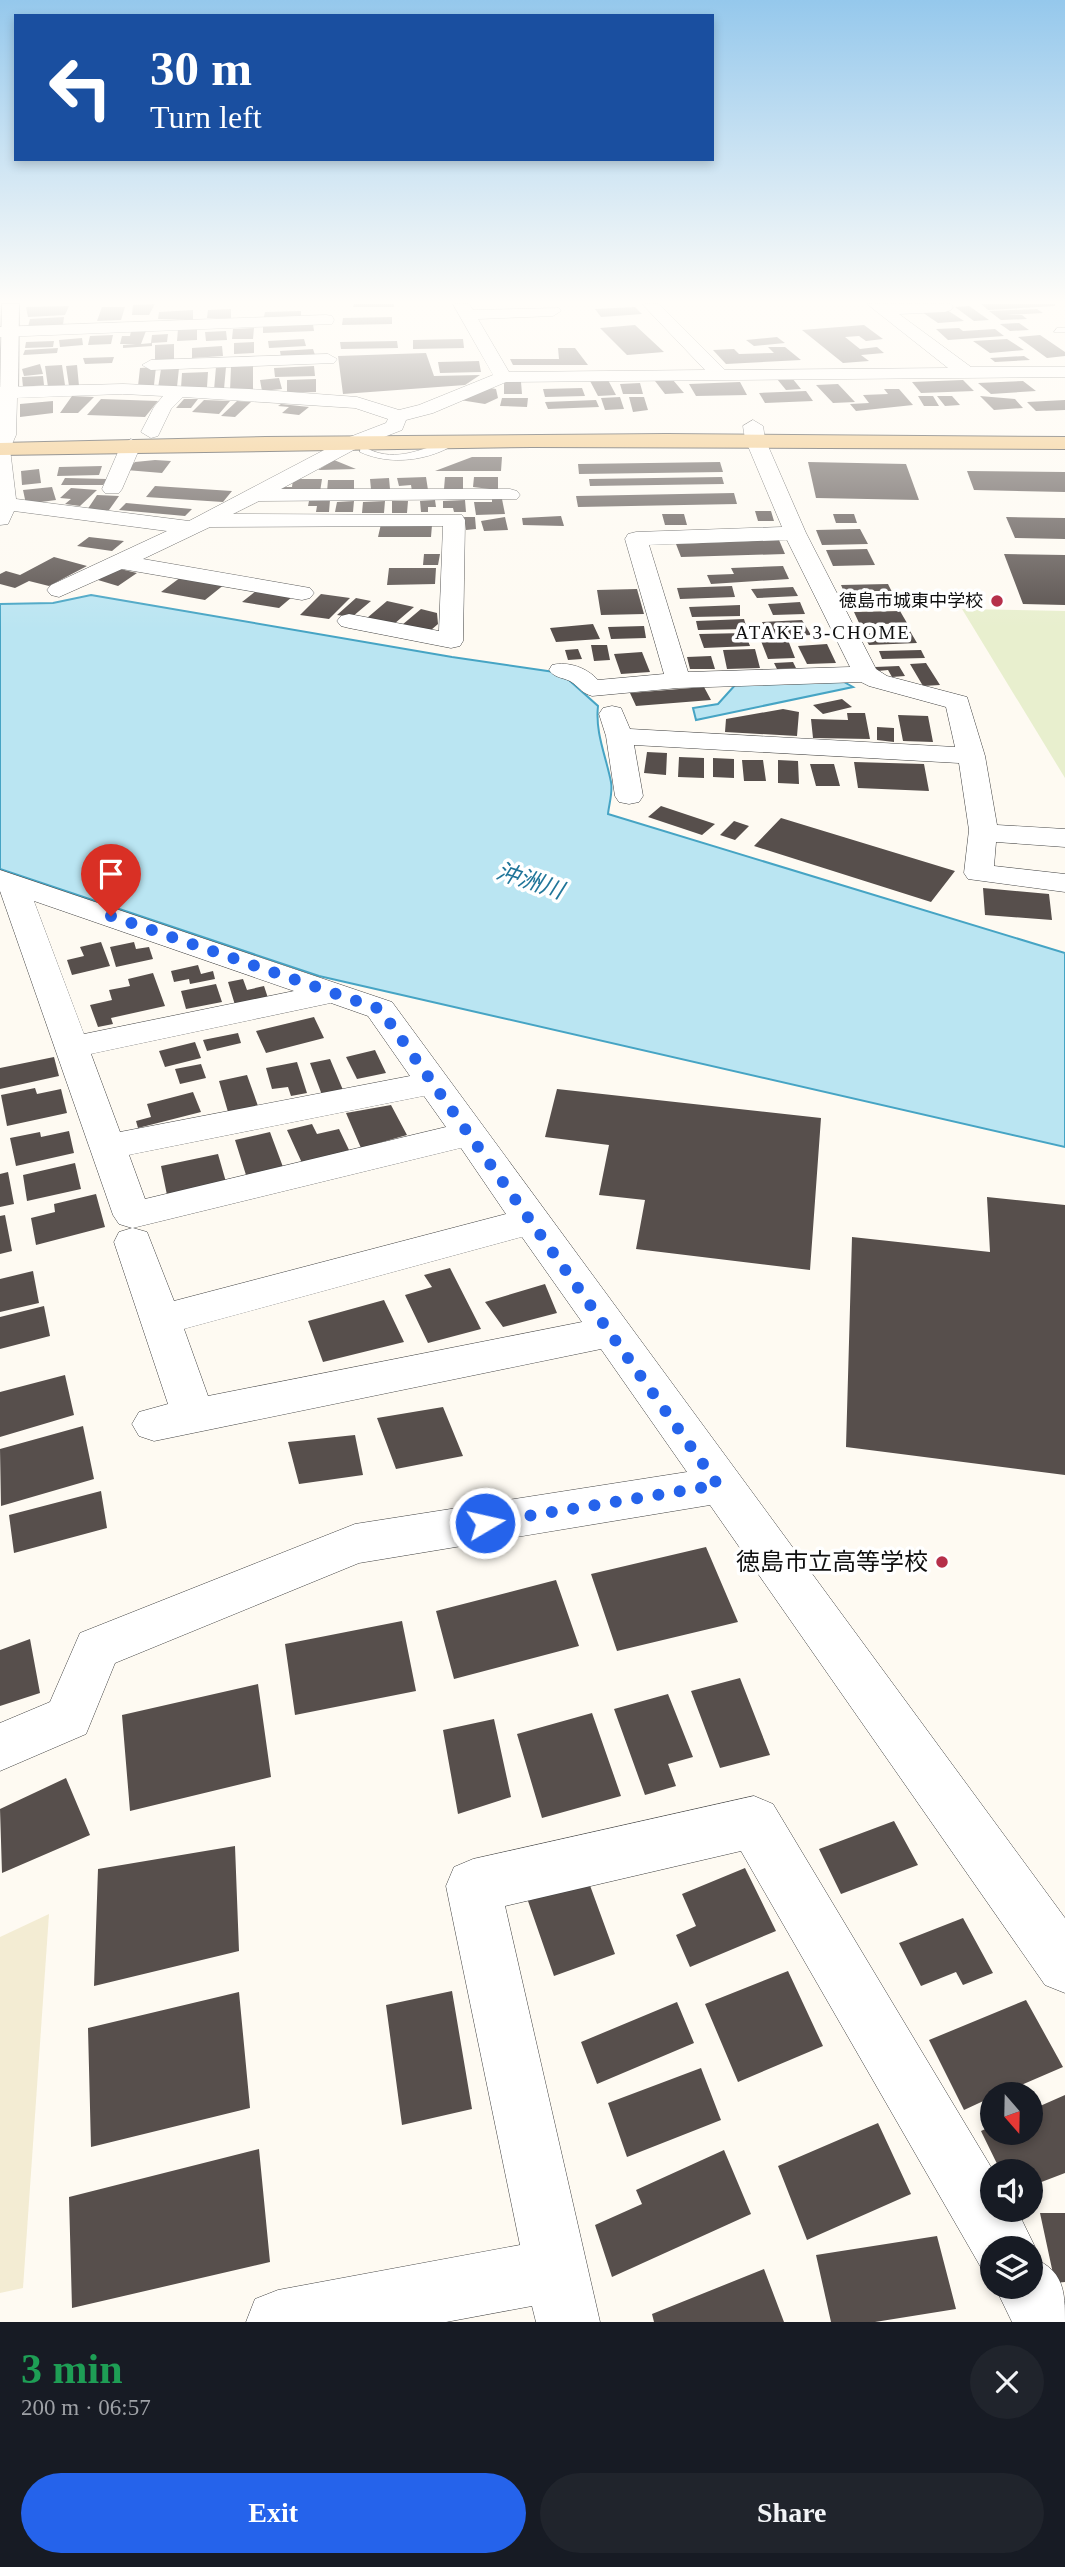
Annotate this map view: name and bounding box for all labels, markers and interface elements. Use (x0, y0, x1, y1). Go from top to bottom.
text: 30 m (150, 41, 252, 96)
icon: left (35, 42, 126, 133)
text: Turn left (150, 99, 262, 135)
place label: 徳島市城東中学校 (839, 591, 983, 611)
marker: 徳島市城東中学校 (989, 593, 1005, 609)
district label: ATAKE 3-CHOME (735, 622, 911, 643)
pin (81, 844, 141, 916)
icon: arrive (92, 855, 130, 893)
water label: 沖洲川 (493, 858, 570, 904)
position arrow (448, 1486, 522, 1560)
place label: 徳島市立高等学校 (736, 1549, 928, 1575)
marker: 徳島市立高等学校 (934, 1554, 950, 1570)
north arrow (980, 2082, 1043, 2146)
map controls (980, 2082, 1043, 2299)
button: sound (980, 2159, 1043, 2222)
button: layers (980, 2236, 1043, 2299)
button: close (970, 2345, 1044, 2419)
text: 3 min (21, 2346, 123, 2392)
text: 200 m · 06:57 (21, 2395, 151, 2420)
button: Exit (21, 2473, 526, 2553)
button: Share (540, 2473, 1044, 2553)

